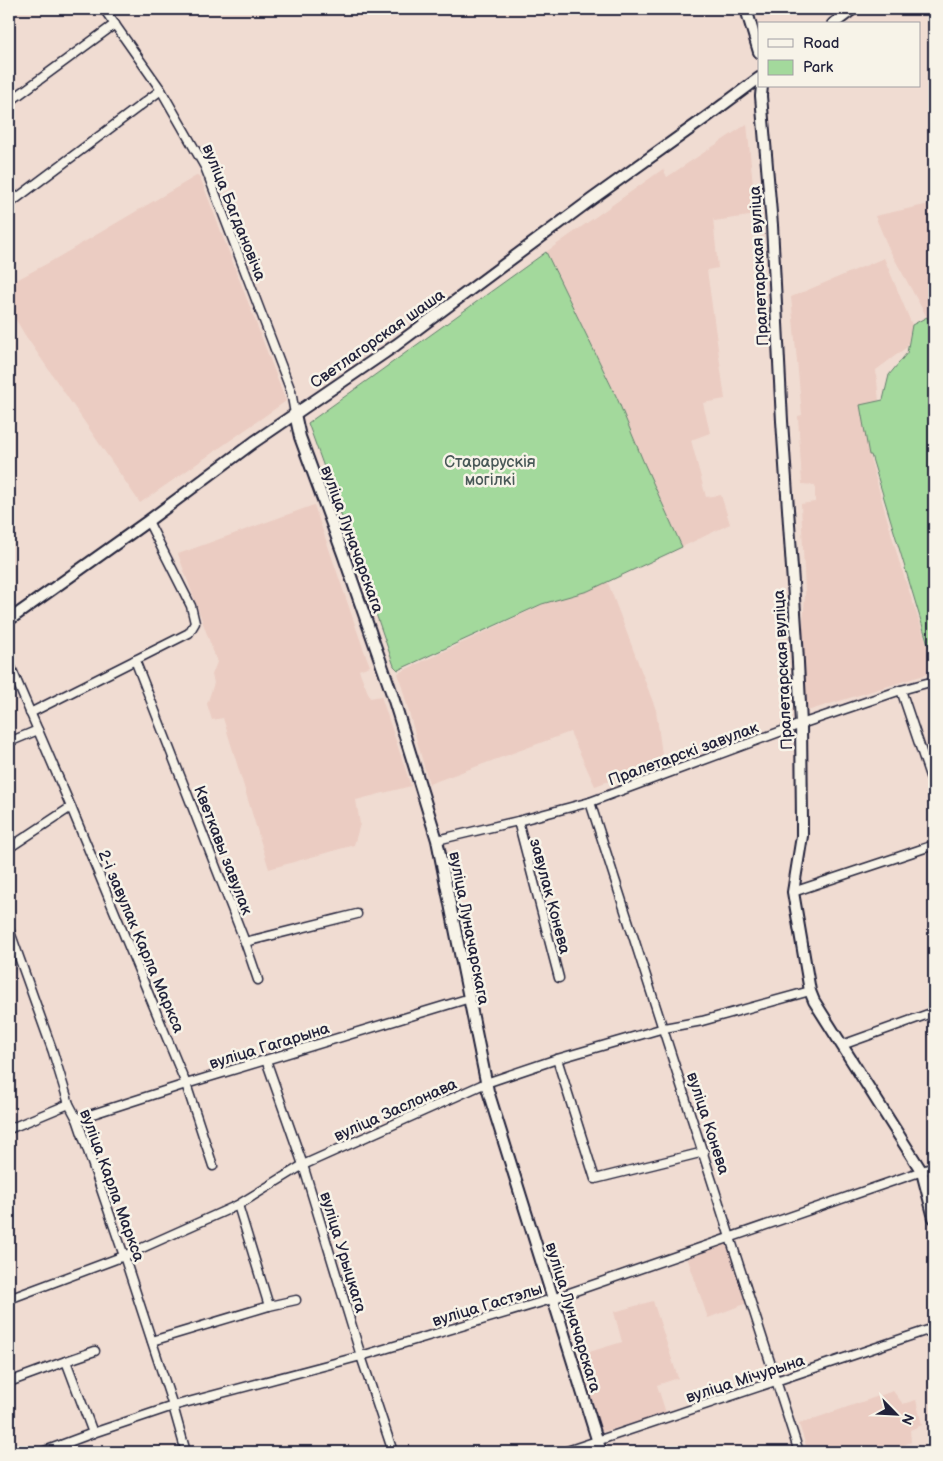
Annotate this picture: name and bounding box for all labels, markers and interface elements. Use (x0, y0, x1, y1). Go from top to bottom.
legend (758, 22, 920, 88)
text: Road (803, 34, 839, 53)
text: Park (803, 58, 834, 77)
street label: вуліца Багдановіча (198, 142, 270, 284)
street label: Пралетарская вуліца (746, 185, 773, 347)
street label: Светлагорская шаша (307, 285, 449, 393)
park label: Старарускія могілкі (444, 453, 536, 490)
street label: вуліца Луначарскага (316, 463, 387, 616)
street label: Пралетарская вуліца (770, 589, 797, 751)
street label: Пралетарскі завулак (606, 718, 762, 790)
street label: Кветкавы завулак (189, 783, 256, 918)
street label: завулак Конева (525, 837, 574, 957)
street label: 2-і завулак Карла Маркса (93, 847, 188, 1036)
street label: вуліца Луначарскага (444, 850, 493, 1007)
street label: вуліца Гагарына (207, 1019, 332, 1074)
street label: вуліца Конева (682, 1070, 733, 1178)
street label: вуліца Заслонава (331, 1075, 460, 1146)
street label: вуліца Карла Маркса (75, 1107, 148, 1265)
street label: вуліца Урыцкага (315, 1190, 370, 1316)
street label: вуліца Луначарскага (541, 1240, 605, 1395)
street label: вуліца Гастэлы (430, 1280, 545, 1331)
street label: вуліца Мічурына (684, 1351, 808, 1408)
north arrow (870, 1388, 920, 1438)
text: N (898, 1411, 917, 1427)

